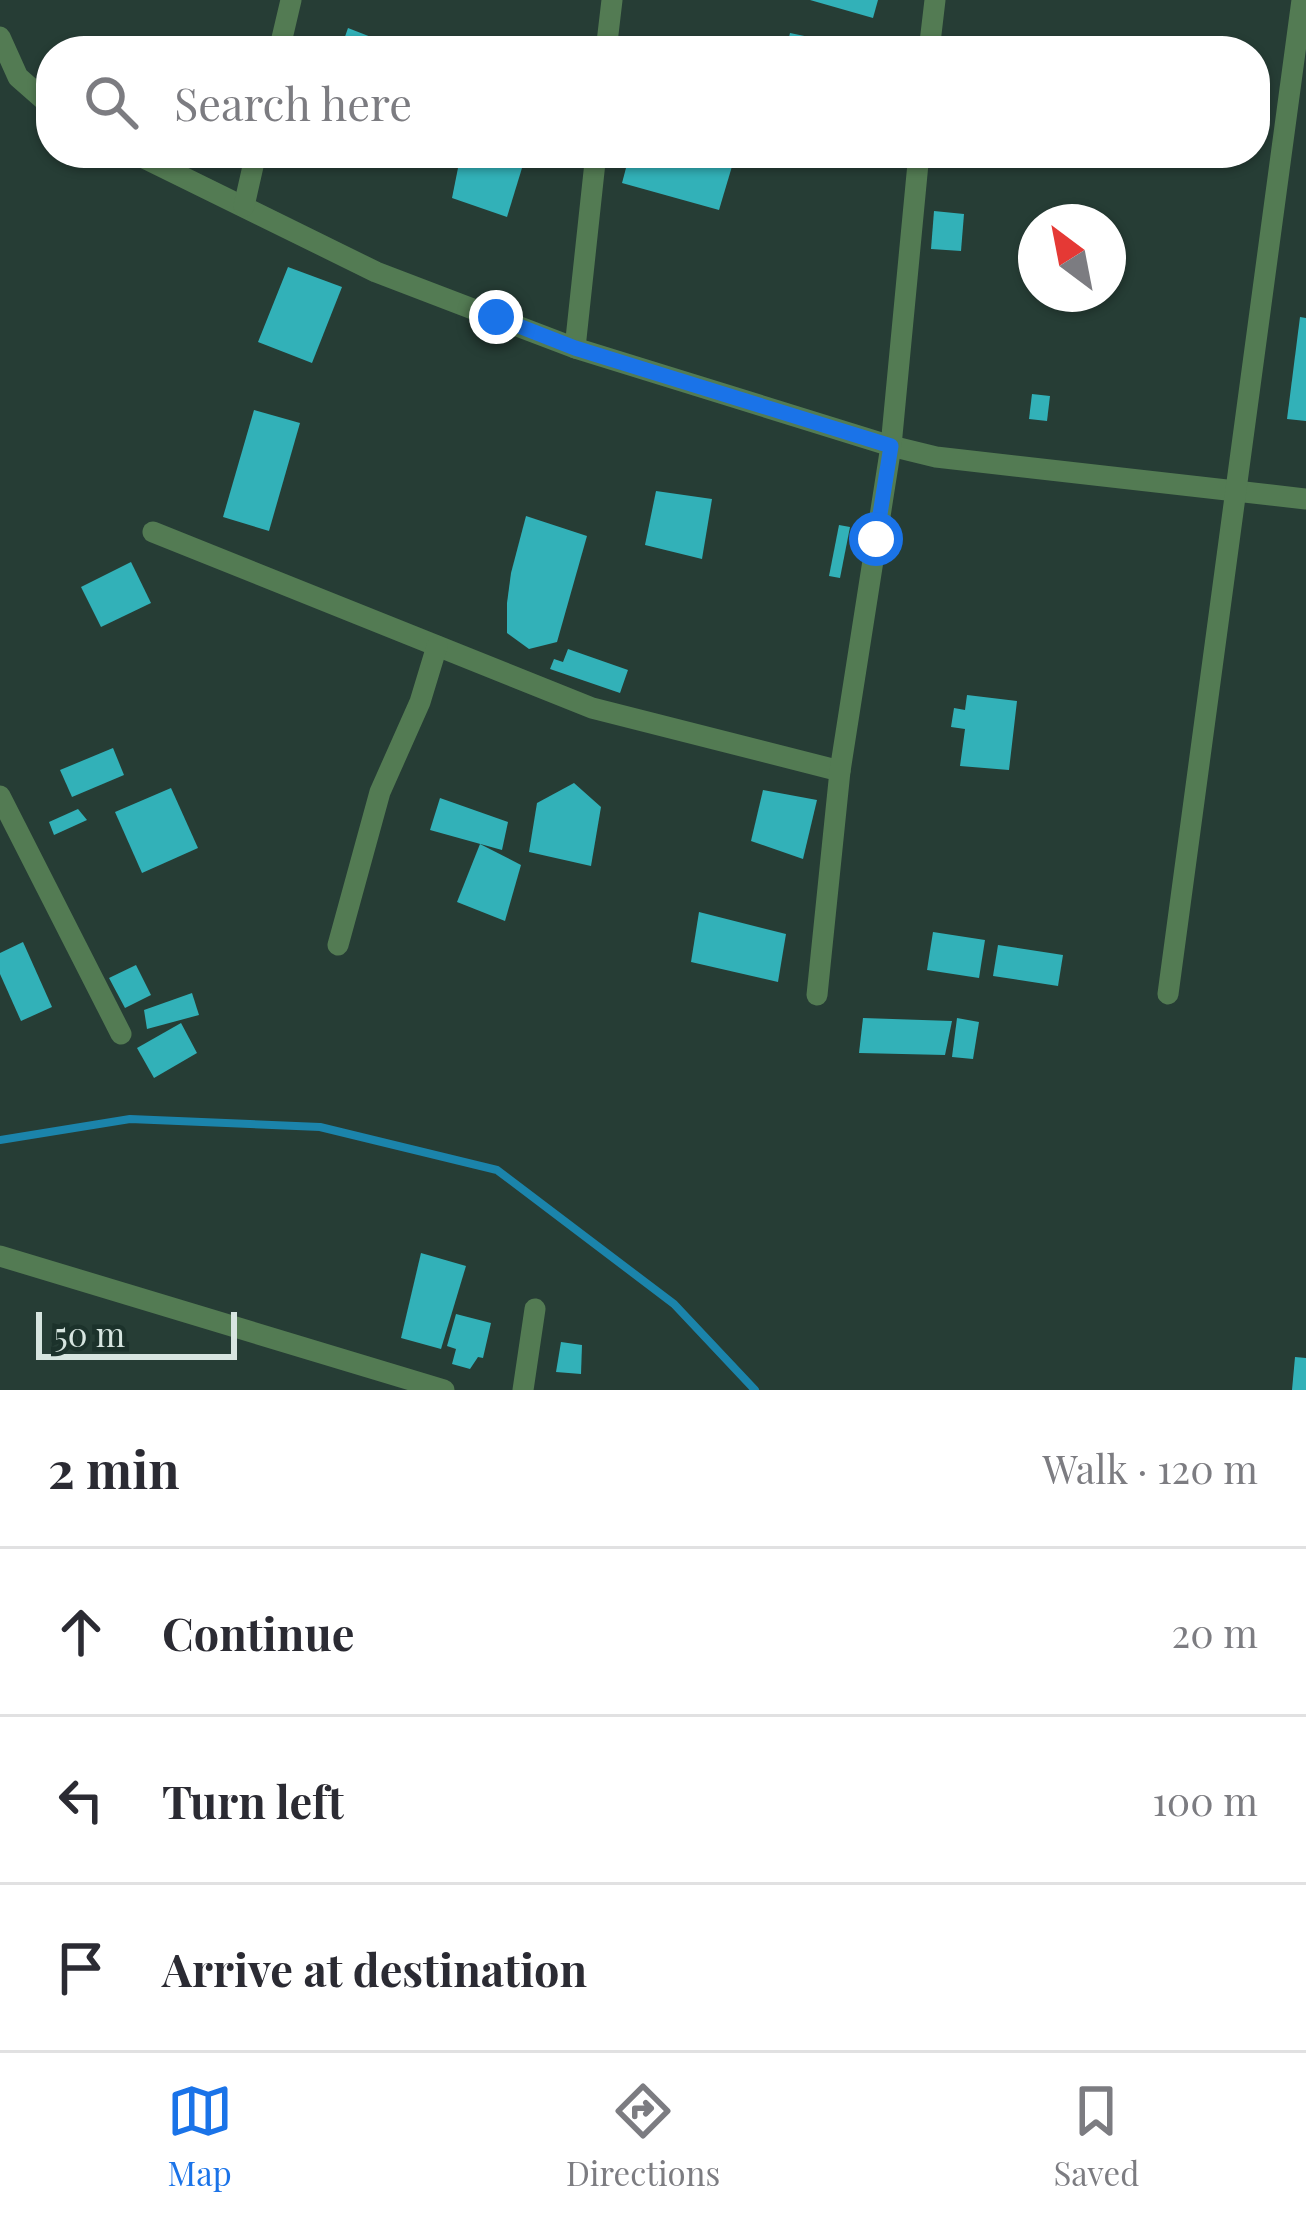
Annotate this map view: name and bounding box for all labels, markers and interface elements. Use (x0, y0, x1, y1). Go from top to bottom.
search box (36, 36, 1270, 168)
icon: search (78, 69, 144, 135)
text: Search here (174, 72, 412, 132)
north arrow (1018, 204, 1126, 312)
route end (469, 290, 523, 344)
route start (849, 512, 903, 566)
scale bar (36, 1306, 237, 1359)
text: 50 m (54, 1311, 125, 1355)
text: 2 min (48, 1434, 180, 1502)
text: Walk · 120 m (1043, 1442, 1258, 1494)
icon: ahead (48, 1599, 114, 1665)
text: Continue (162, 1602, 354, 1662)
text: 20 m (1172, 1606, 1258, 1658)
icon: left (48, 1767, 114, 1833)
text: Turn left (162, 1770, 344, 1830)
text: 100 m (1152, 1774, 1258, 1826)
icon: arrive (48, 1935, 114, 2001)
text: Arrive at destination (162, 1938, 587, 1998)
tab: Map (167, 2078, 233, 2194)
tab: Directions (566, 2078, 720, 2194)
tab: Saved (1054, 2078, 1139, 2194)

